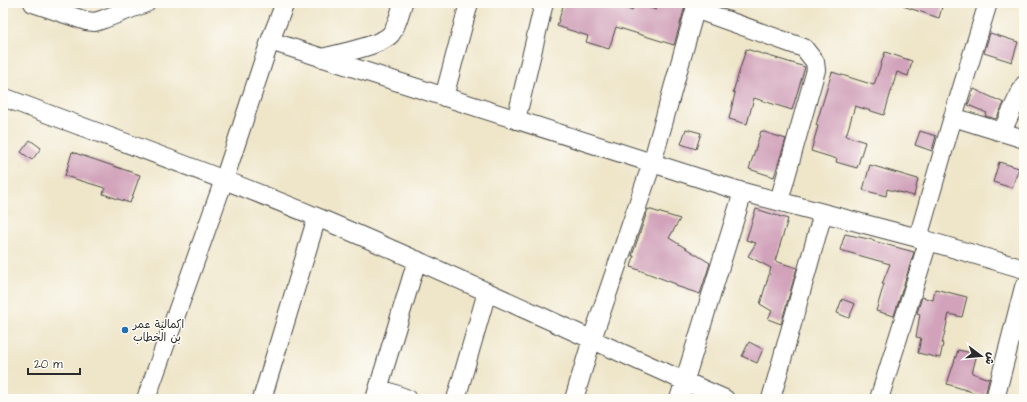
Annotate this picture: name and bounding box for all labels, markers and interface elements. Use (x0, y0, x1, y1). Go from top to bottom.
place label: اكمالية عمر بن الخطاب (132, 317, 184, 345)
marker: اكمالية عمر بن الخطاب (120, 325, 130, 335)
north arrow (961, 336, 1001, 376)
scale bar (28, 350, 80, 376)
text: ش (981, 351, 999, 367)
text: 20 m (34, 356, 63, 373)

